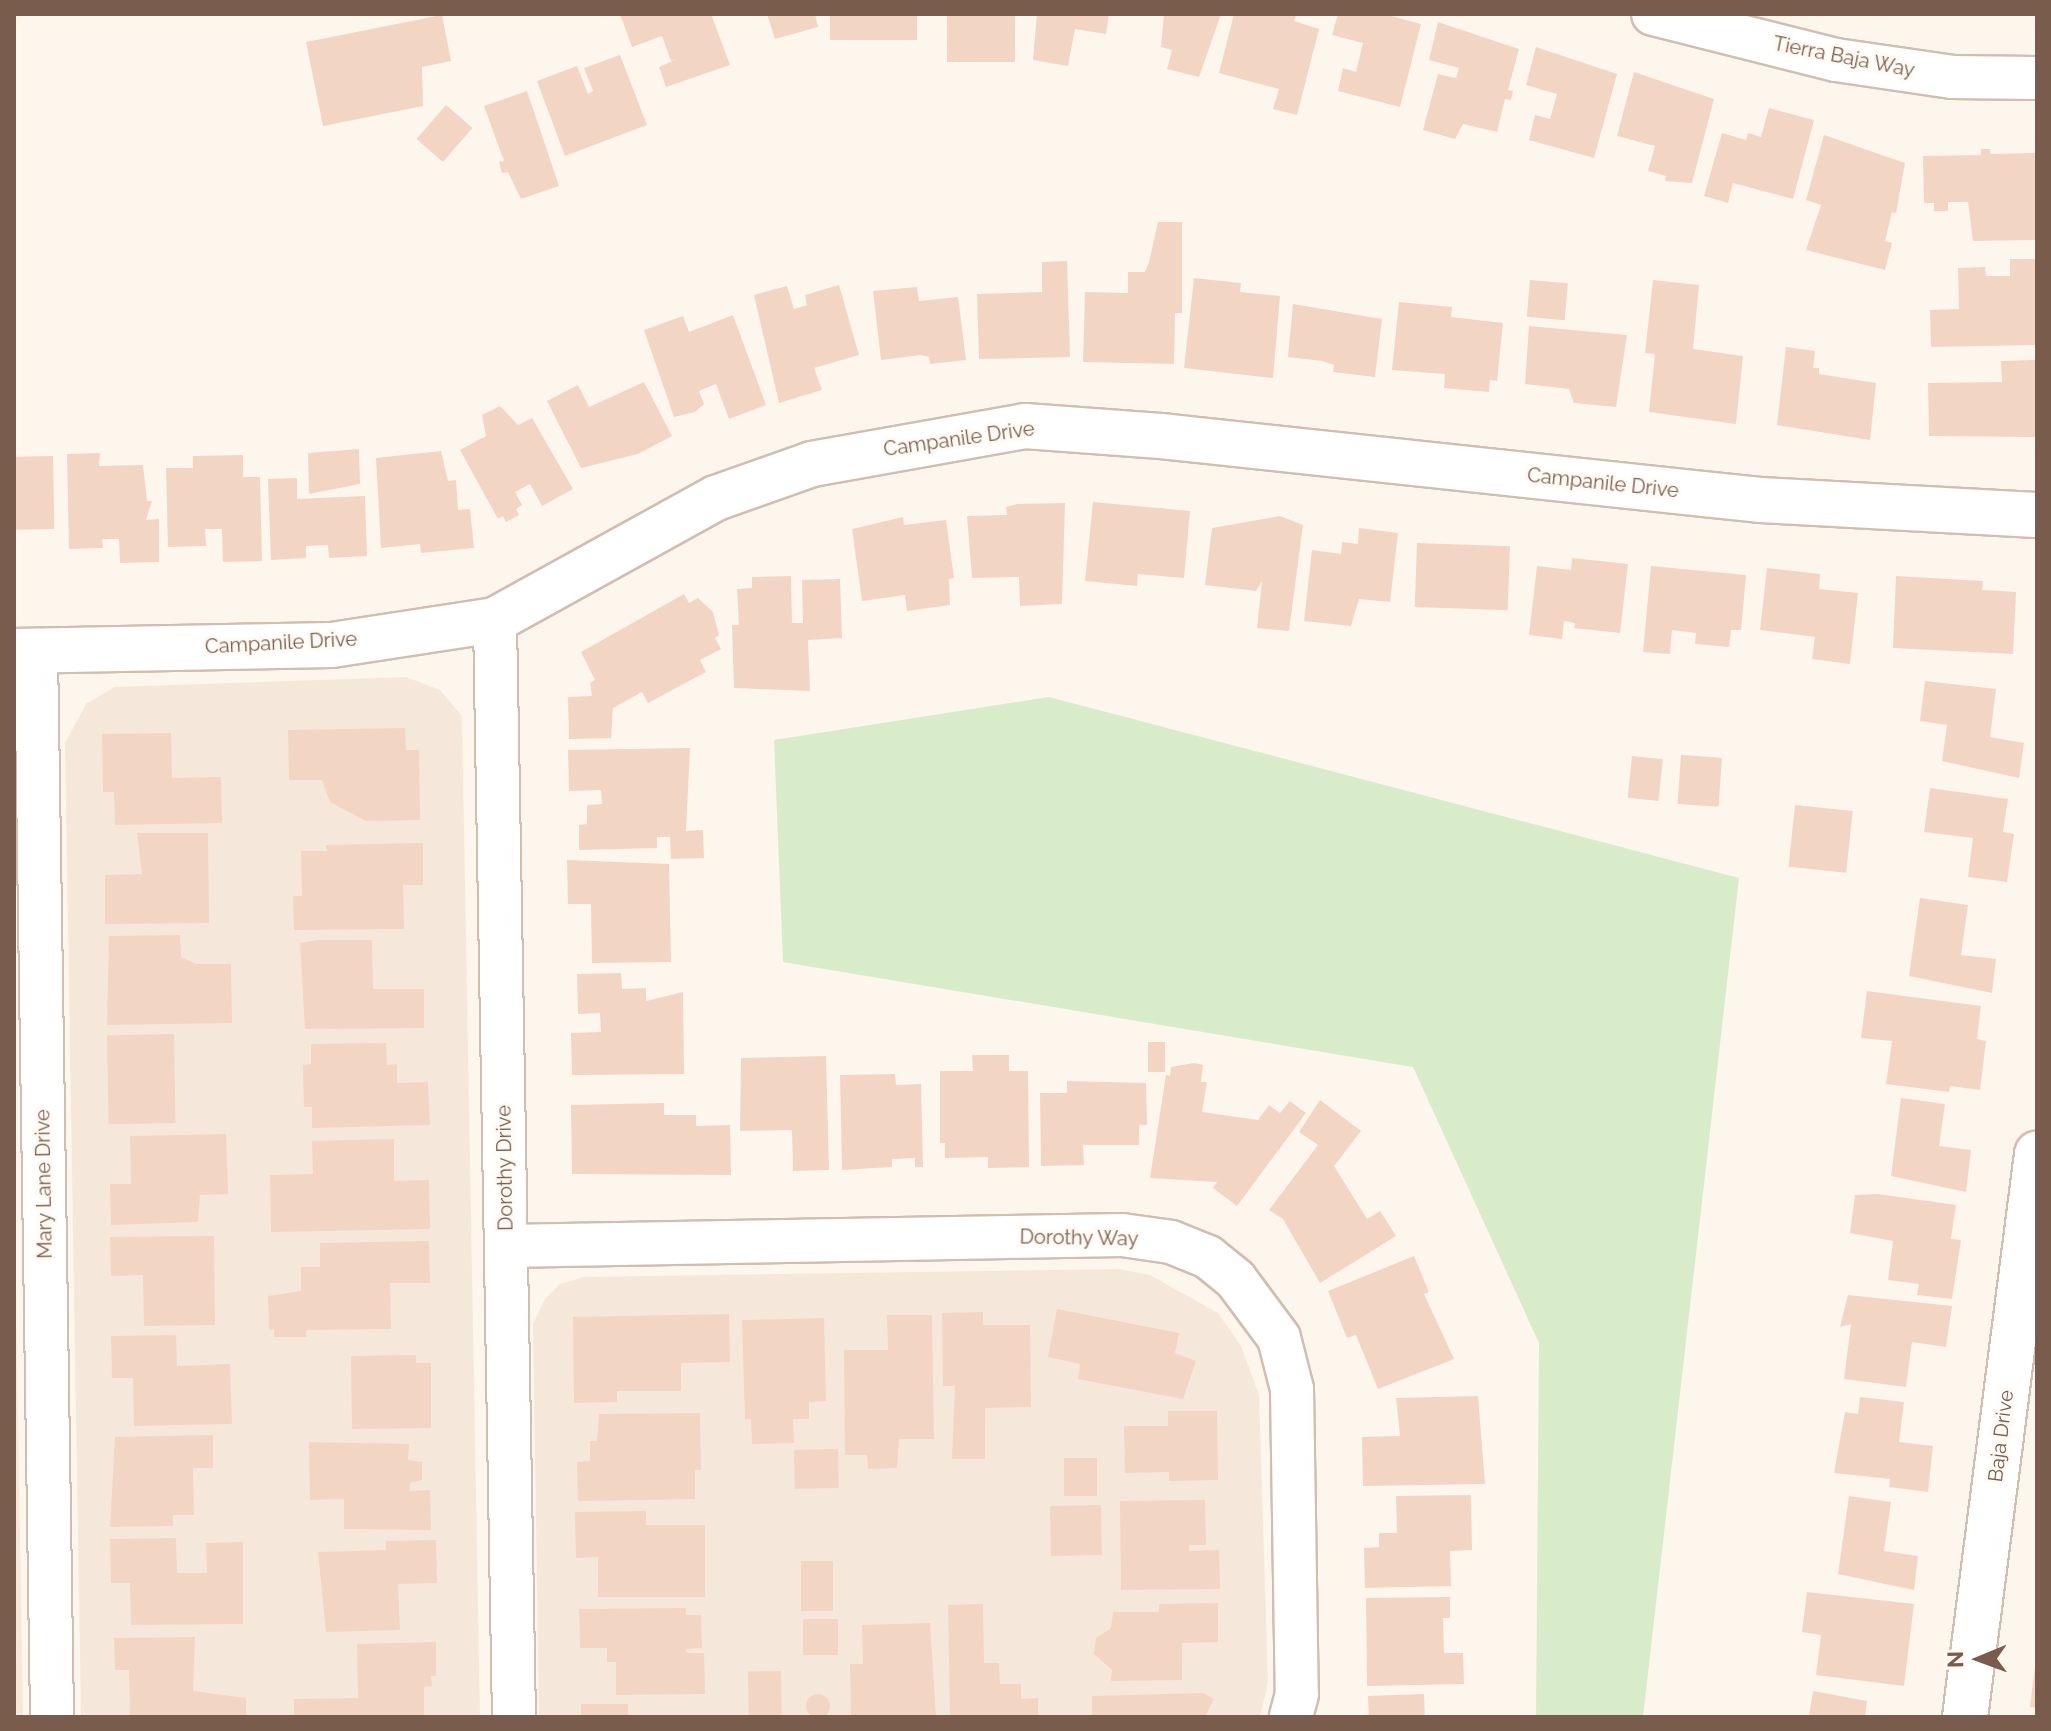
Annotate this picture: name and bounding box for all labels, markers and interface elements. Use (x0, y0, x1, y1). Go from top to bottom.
street label: Tierra Baja Way (1771, 31, 1917, 83)
street label: Campanile Drive (882, 417, 1036, 461)
street label: Campanile Drive (1526, 463, 1680, 503)
street label: Campanile Drive (204, 627, 358, 659)
street label: Dorothy Drive (492, 1105, 518, 1231)
street label: Mary Lane Drive (31, 1109, 57, 1259)
street label: Dorothy Way (1019, 1225, 1139, 1251)
street label: Baja Drive (1983, 1389, 2019, 1483)
north arrow (1939, 1619, 2019, 1699)
text: N (1942, 1651, 1968, 1668)

